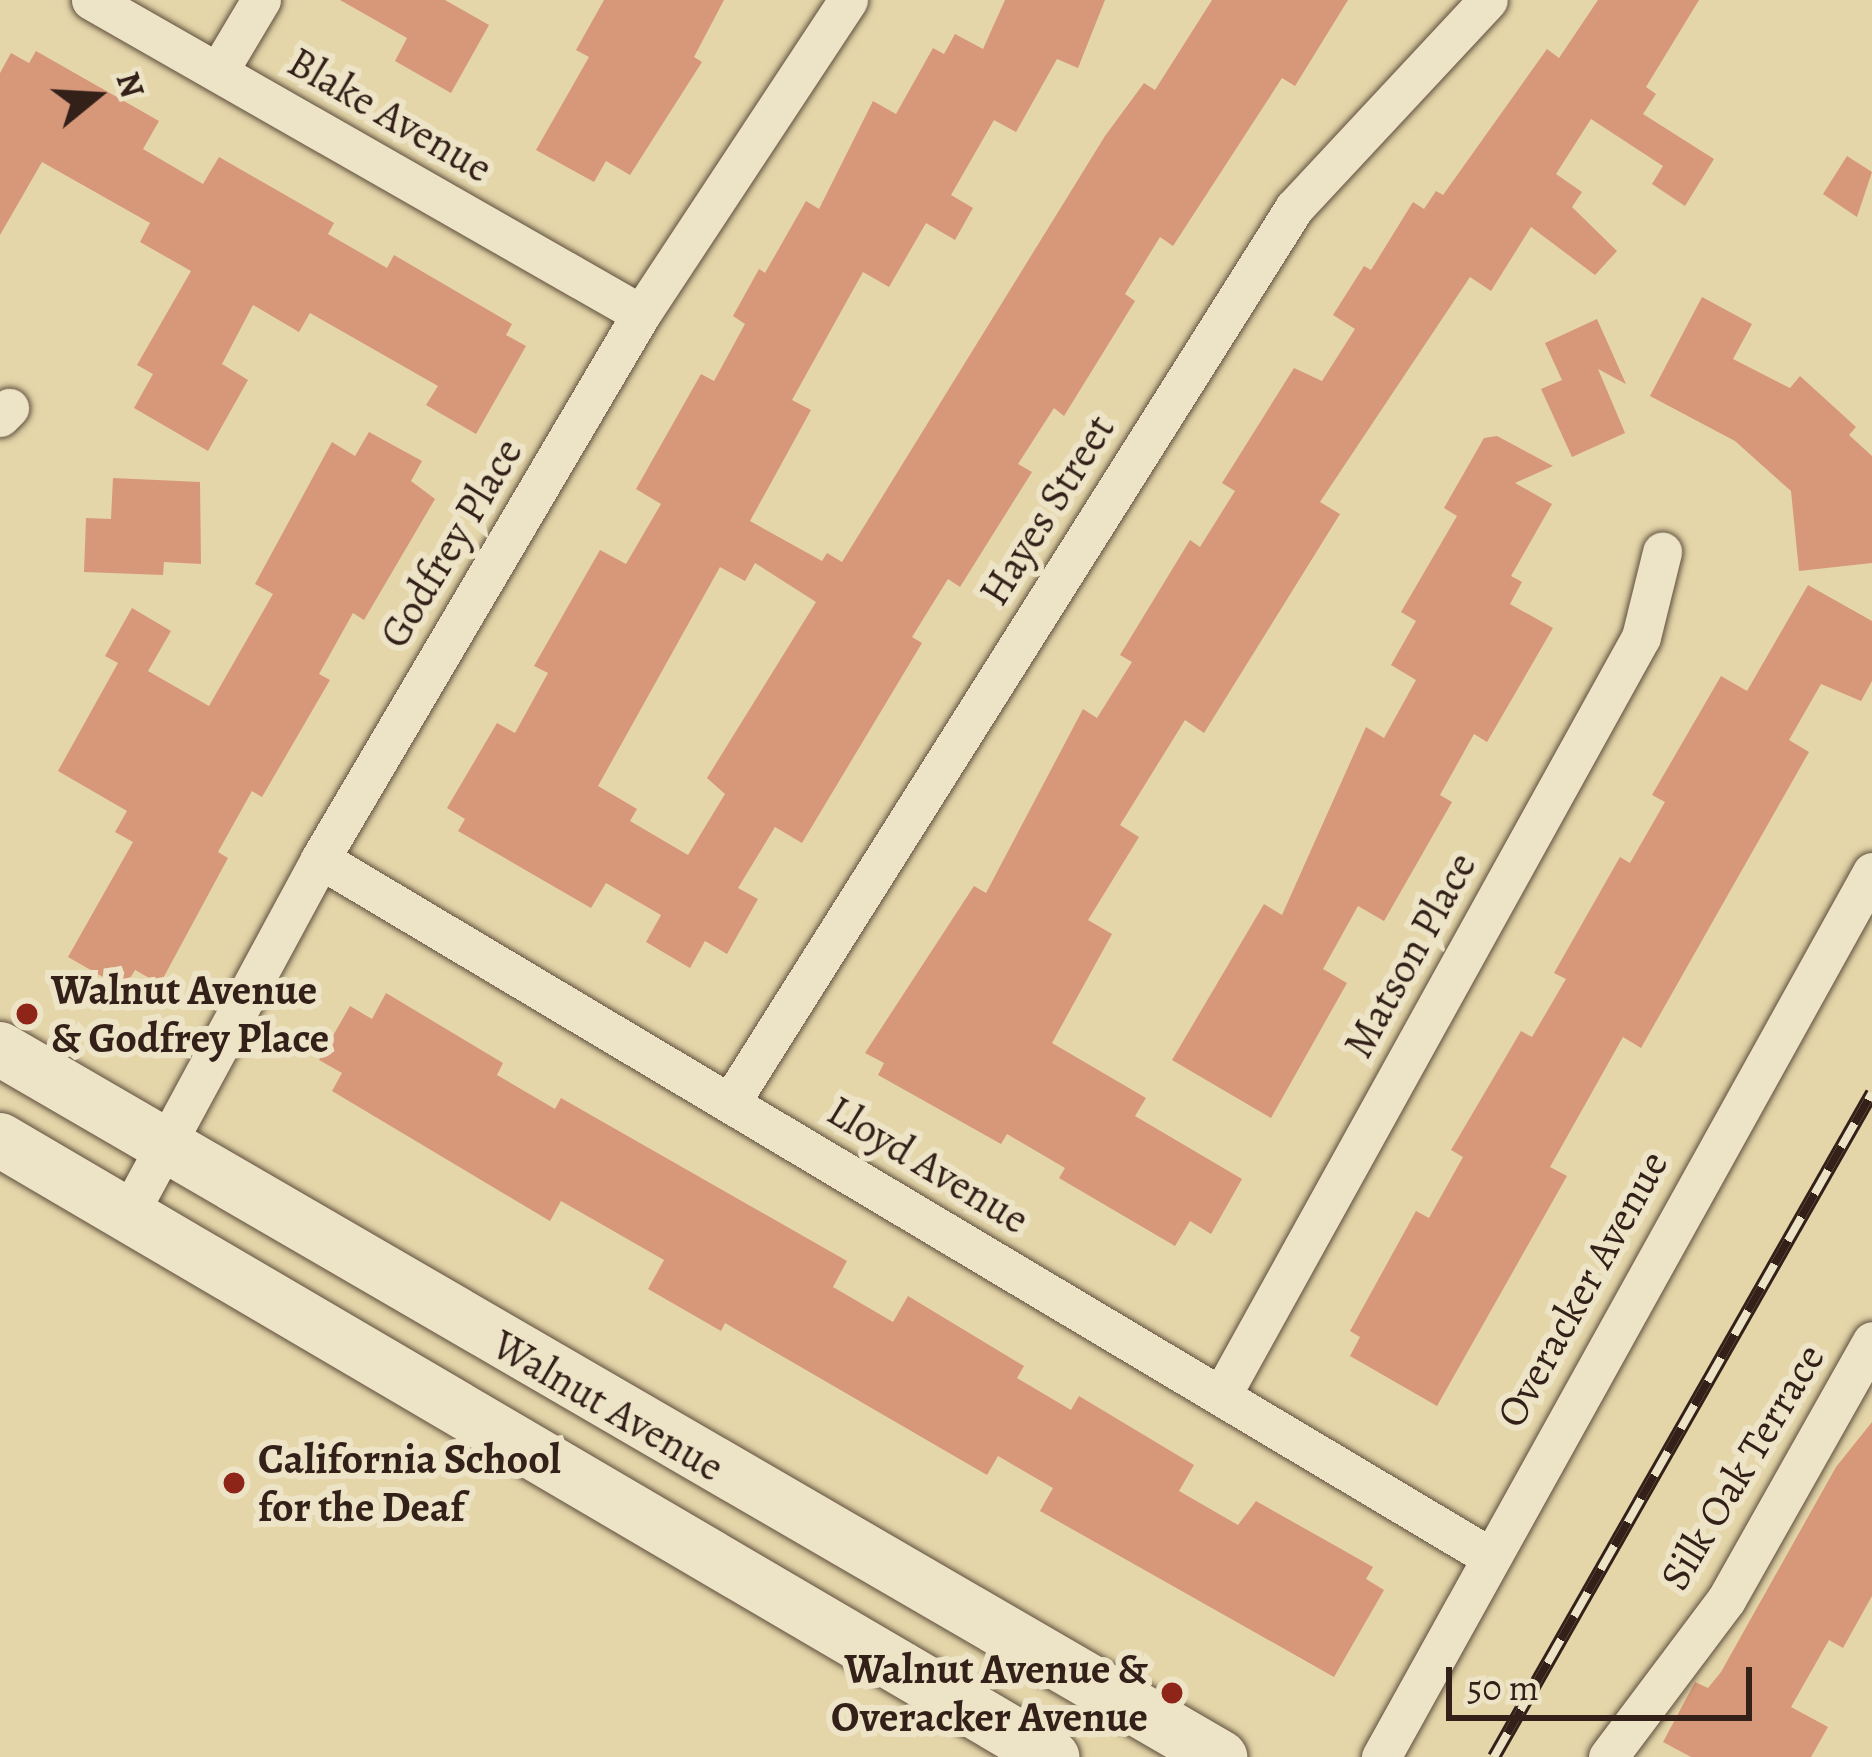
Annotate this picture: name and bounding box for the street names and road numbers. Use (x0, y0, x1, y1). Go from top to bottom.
street label: Blake Avenue (279, 36, 501, 194)
street label: Hayes Street (969, 405, 1125, 615)
street label: Godfrey Place (369, 429, 533, 657)
street label: Matson Place (1333, 844, 1487, 1066)
street label: Lloyd Avenue (818, 1085, 1038, 1245)
street label: Overacker Avenue (1485, 1142, 1679, 1436)
street label: Walnut Avenue (483, 1320, 733, 1492)
street label: Silk Oak Terrace (1649, 1335, 1835, 1599)

